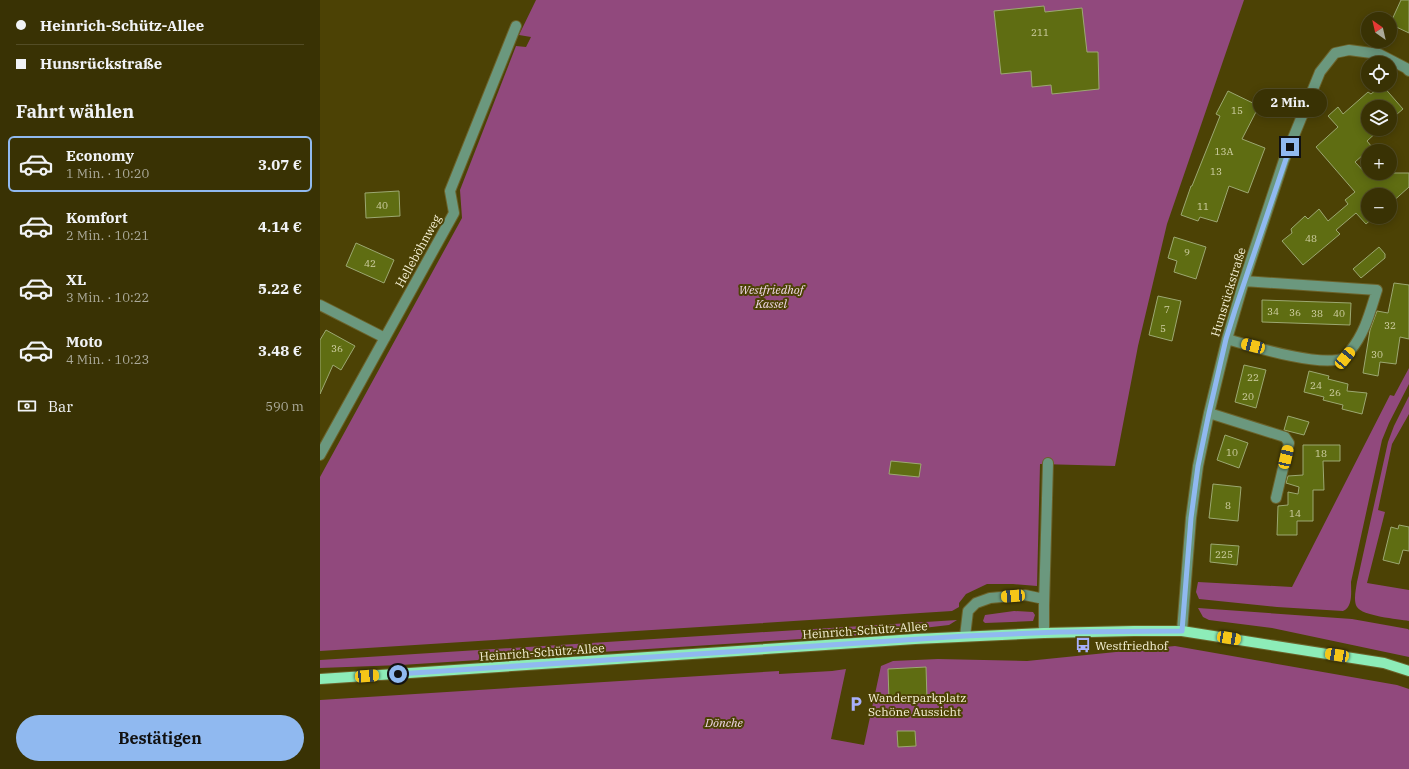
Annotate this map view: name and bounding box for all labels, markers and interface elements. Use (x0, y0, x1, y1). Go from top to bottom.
north arrow (1361, 12, 1397, 48)
map controls (1361, 12, 1397, 224)
text: Heinrich-Schütz-Allee (40, 16, 204, 35)
house number: 211 (1031, 26, 1049, 39)
text: Hunsrückstraße (40, 54, 162, 73)
button: locate (1361, 56, 1397, 92)
callout: 2 Min. (1253, 89, 1327, 117)
text: 2 Min. (1270, 94, 1310, 111)
text: Fahrt wählen (16, 100, 134, 123)
button: layers (1361, 100, 1397, 136)
house number: 15 (1231, 104, 1243, 117)
route end (1281, 138, 1299, 156)
button: + (1361, 144, 1397, 180)
house number: 13A (1215, 145, 1234, 158)
icon: car (18, 146, 54, 182)
text: Economy (66, 146, 134, 165)
text: 3.07 € (258, 155, 302, 174)
text: 1 Min. · 10:20 (66, 165, 149, 182)
house number: 13 (1210, 165, 1222, 178)
button: − (1361, 188, 1397, 224)
house number: 40 (376, 199, 388, 212)
house number: 11 (1197, 200, 1209, 213)
icon: car (18, 208, 54, 244)
text: Komfort (66, 208, 128, 227)
street label: Helleböhnweg (392, 212, 444, 290)
text: 4.14 € (258, 217, 302, 236)
text: 2 Min. · 10:21 (66, 227, 149, 244)
house number: 48 (1305, 232, 1317, 245)
house number: 9 (1184, 246, 1190, 259)
street label: Hunsrückstraße (1207, 246, 1249, 338)
house number: 42 (364, 257, 376, 270)
icon: car (18, 270, 54, 306)
text: XL (66, 270, 86, 289)
text: 5.22 € (258, 279, 302, 298)
park label: Westfriedhof Kassel (739, 282, 806, 311)
text: 3 Min. · 10:22 (66, 289, 149, 306)
house number: 7 (1164, 303, 1170, 316)
house number: 34 (1267, 305, 1279, 318)
house number: 36 (1289, 306, 1301, 319)
house number: 38 (1311, 307, 1323, 320)
house number: 40 (1333, 307, 1345, 320)
house number: 32 (1384, 319, 1396, 332)
house number: 5 (1160, 322, 1166, 335)
icon: car (18, 332, 54, 368)
text: Moto (66, 332, 103, 351)
car (1240, 337, 1266, 355)
text: 3.48 € (258, 341, 302, 360)
house number: 36 (331, 342, 343, 355)
car (1333, 345, 1357, 371)
house number: 30 (1371, 348, 1383, 361)
text: 4 Min. · 10:23 (66, 351, 149, 368)
house number: 22 (1247, 371, 1259, 384)
house number: 24 (1310, 379, 1322, 392)
house number: 26 (1329, 386, 1341, 399)
house number: 20 (1242, 390, 1254, 403)
icon: cash (16, 395, 38, 417)
text: Bar (48, 397, 73, 416)
text: 590 m (265, 398, 304, 415)
car (1277, 444, 1295, 470)
house number: 10 (1226, 446, 1238, 459)
house number: 18 (1315, 447, 1327, 460)
house number: 8 (1225, 499, 1231, 512)
house number: 14 (1289, 507, 1301, 520)
house number: 225 (1215, 548, 1233, 561)
car (1001, 589, 1025, 603)
street label: Heinrich-Schütz-Allee (802, 618, 928, 642)
car (1216, 630, 1242, 646)
bus stop icon: Westfriedhof (1074, 636, 1092, 654)
place label: Westfriedhof (1095, 638, 1169, 653)
street label: Heinrich-Schütz-Allee (479, 640, 605, 664)
car (1324, 647, 1350, 663)
route start (389, 665, 407, 683)
car (355, 669, 379, 683)
place label: Wanderparkplatz Schöne Aussicht (868, 690, 966, 719)
parking icon: Wanderparkplatz Schöne Aussicht (847, 695, 865, 713)
button: Bestätigen (16, 715, 304, 761)
park label: Dönche (704, 715, 744, 730)

